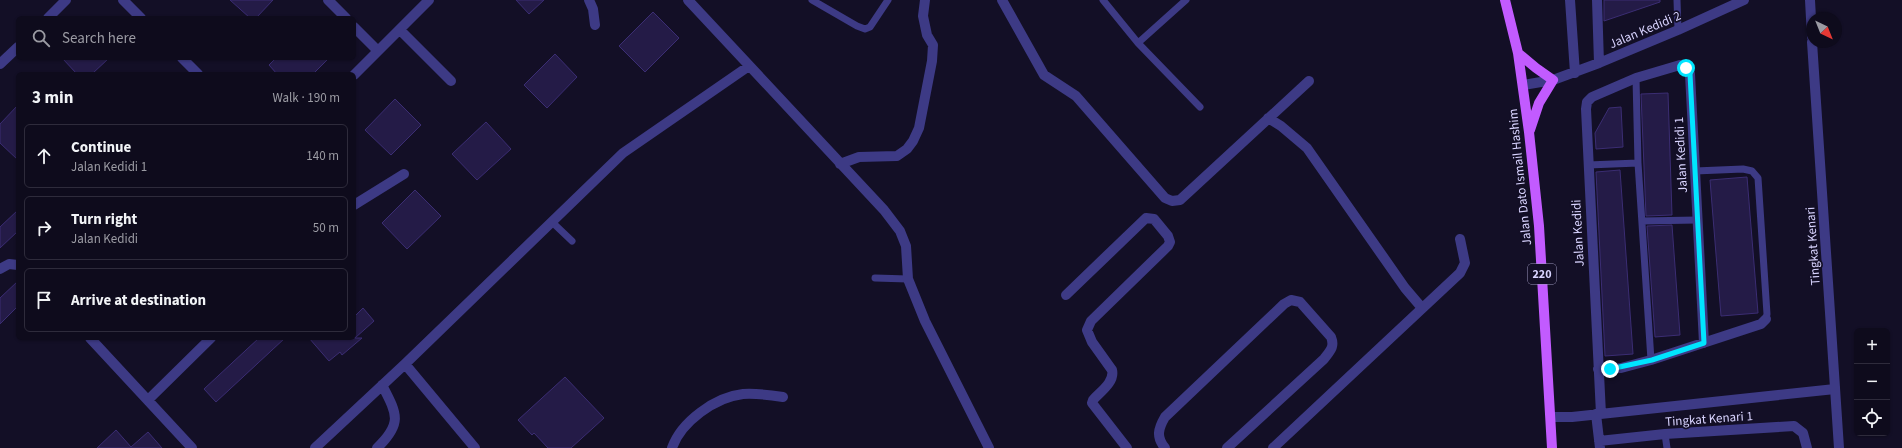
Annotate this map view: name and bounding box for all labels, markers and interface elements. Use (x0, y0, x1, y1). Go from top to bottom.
street label: Jalan Kedidi 2 (1606, 7, 1684, 53)
north arrow (1806, 12, 1842, 48)
search box (16, 16, 356, 60)
icon: search (30, 27, 52, 49)
text: Search here (62, 28, 136, 49)
route start (1677, 59, 1695, 77)
text: 3 min (32, 86, 73, 110)
text: Walk · 190 m (272, 89, 340, 107)
street label: Jalan Dato Ismail Hashim (1504, 108, 1536, 246)
street label: Jalan Kedidi 1 (1670, 117, 1692, 193)
text: Continue (71, 137, 131, 158)
icon: ahead (33, 145, 55, 167)
text: 140 m (306, 147, 339, 165)
text: Jalan Kedidi 1 (71, 158, 147, 176)
street label: Jalan Kedidi (1567, 199, 1589, 267)
street label: Tingkat Kenari (1801, 206, 1825, 286)
text: Turn right (71, 209, 137, 230)
icon: right (33, 217, 55, 239)
text: 50 m (313, 219, 339, 237)
text: Jalan Kedidi (71, 230, 138, 248)
road number: 220 (1528, 264, 1556, 284)
icon: arrive (33, 289, 55, 311)
text: Arrive at destination (71, 290, 206, 311)
map controls (1854, 328, 1890, 436)
button: + (1854, 328, 1890, 364)
route end (1601, 360, 1619, 378)
button: − (1854, 364, 1890, 400)
button: locate (1854, 400, 1890, 436)
street label: Tingkat Kenari 1 (1665, 407, 1753, 431)

